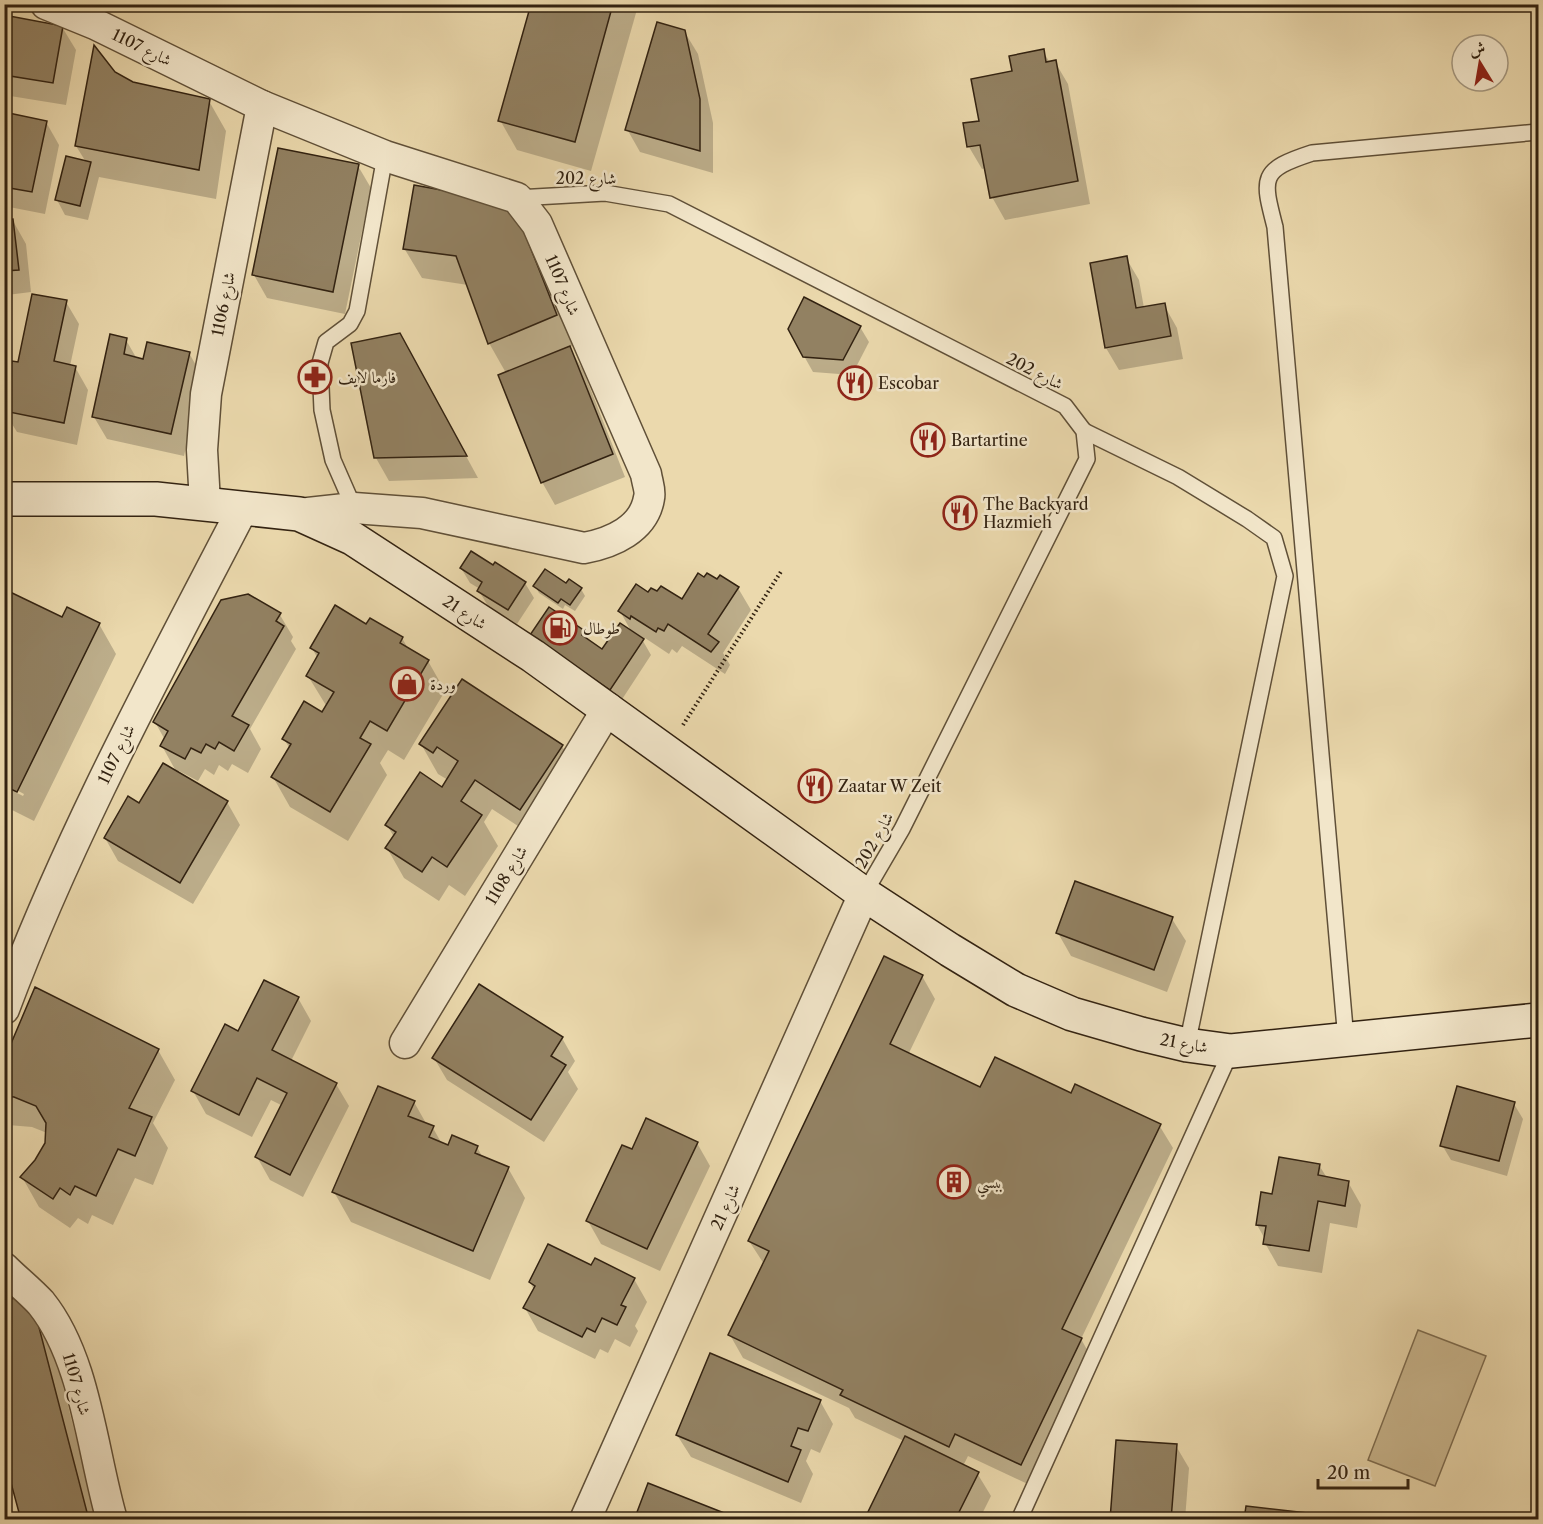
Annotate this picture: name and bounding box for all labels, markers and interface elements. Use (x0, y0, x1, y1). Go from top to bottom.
street label: شارع 1107 (107, 24, 175, 74)
north arrow (1450, 33, 1510, 93)
text: ش (1467, 37, 1487, 60)
street label: شارع 202 (556, 168, 616, 192)
street label: شارع 1107 (538, 252, 585, 320)
street label: شارع 1106 (207, 270, 243, 339)
street label: شارع 202 (1002, 348, 1067, 397)
pharmacy icon: فارما لايف (297, 359, 333, 395)
restaurant icon: Escobar (837, 365, 873, 401)
place label: فارما لايف (338, 367, 396, 388)
place label: Escobar (878, 373, 939, 393)
restaurant icon: Bartartine (910, 422, 946, 458)
place label: Bartartine (951, 430, 1028, 450)
place label: The Backyard Hazmieh (983, 494, 1089, 532)
restaurant icon: The Backyard Hazmieh (942, 495, 978, 531)
street label: شارع 21 (437, 591, 491, 637)
fuel station icon: طوطال (542, 610, 578, 646)
place label: طوطال (583, 618, 620, 639)
shop icon: وردة (389, 666, 425, 702)
place label: وردة (430, 674, 456, 694)
street label: شارع 1107 (93, 721, 143, 789)
restaurant icon: Zaatar W Zeit (797, 768, 833, 804)
place label: Zaatar W Zeit (838, 776, 942, 796)
street label: شارع 202 (851, 809, 901, 873)
street label: شارع 1108 (481, 842, 535, 910)
street label: شارع 21 (1158, 1029, 1209, 1061)
building icon: ببسي (936, 1164, 972, 1200)
place label: ببسي (977, 1172, 1002, 1198)
street label: شارع 21 (706, 1181, 748, 1235)
street label: شارع 1107 (55, 1351, 95, 1418)
scale bar (1318, 1452, 1408, 1490)
text: 20 m (1327, 1462, 1371, 1484)

